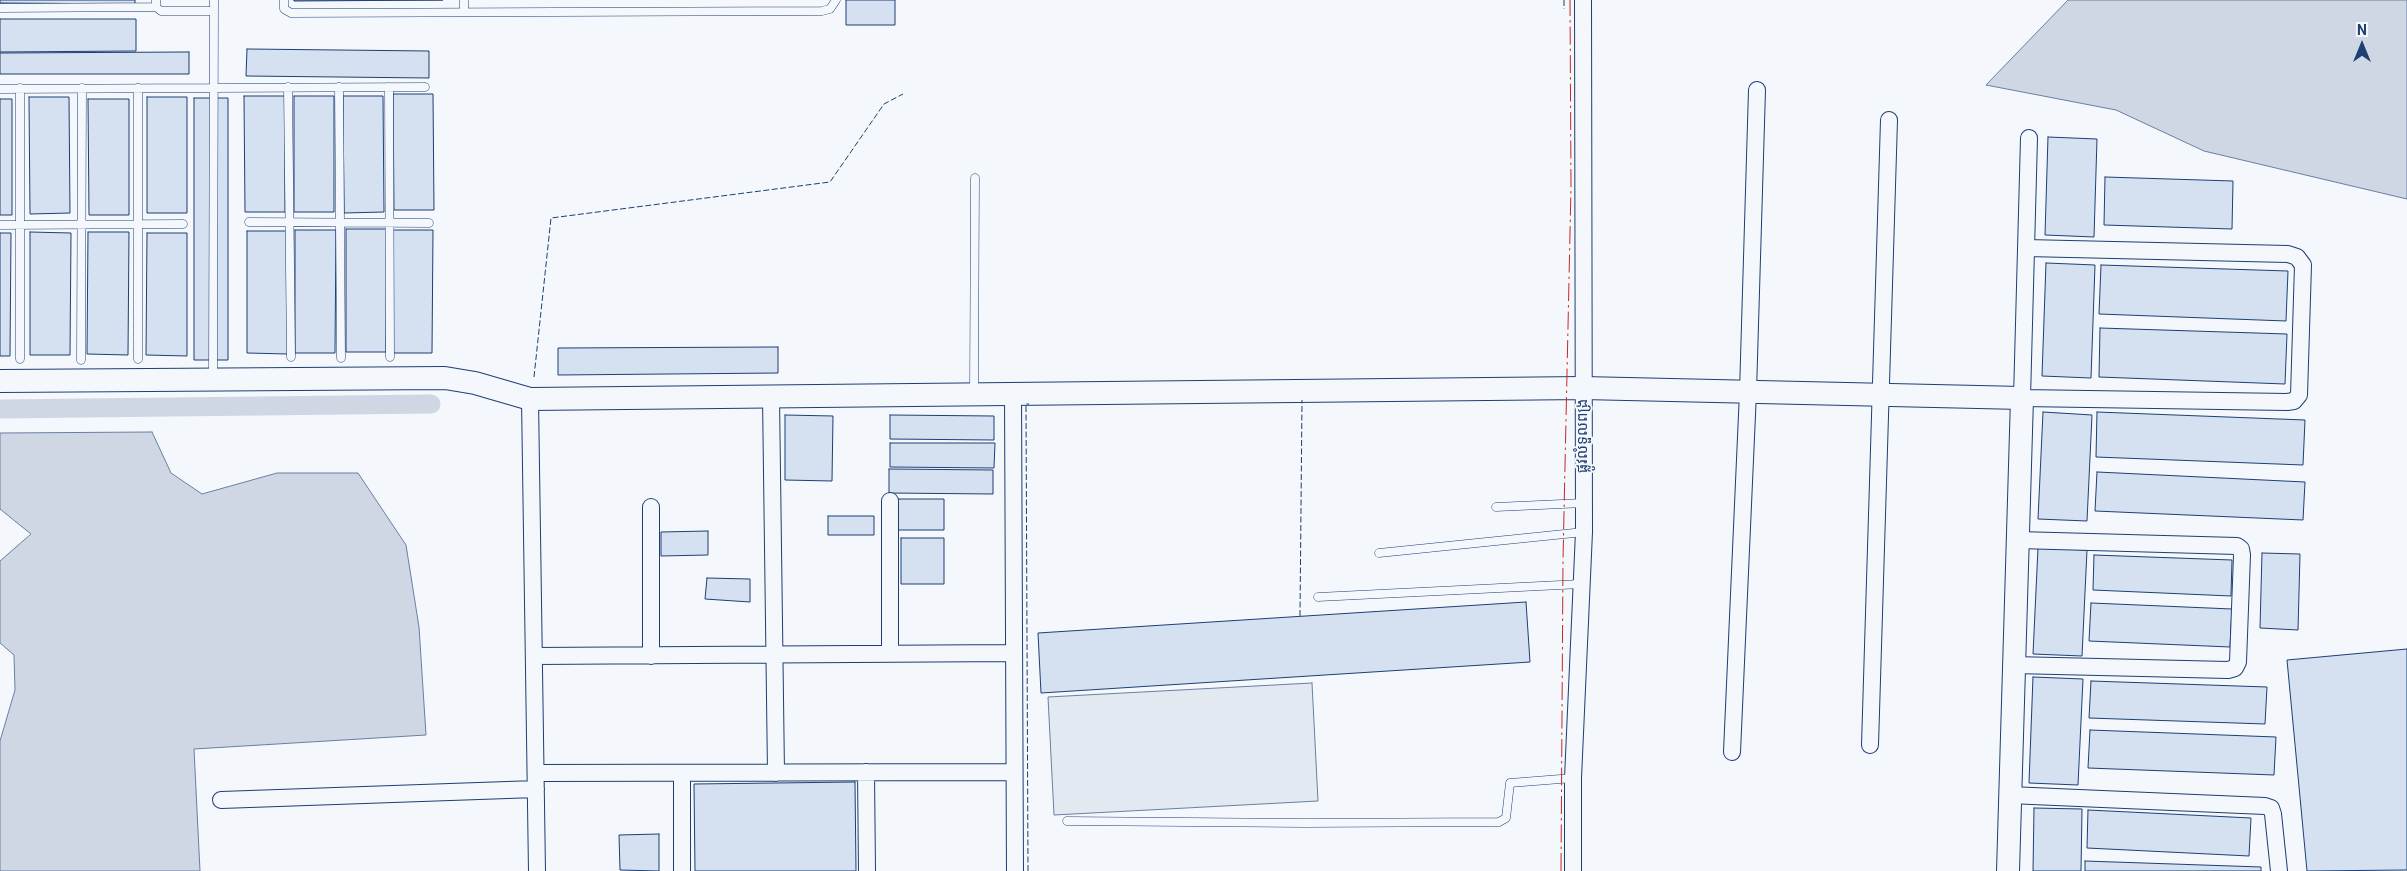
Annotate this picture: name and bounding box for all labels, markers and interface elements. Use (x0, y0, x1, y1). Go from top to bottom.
north arrow (2337, 20, 2387, 70)
text: N (2357, 22, 2367, 38)
street label: ផ្លូវលំទួលពង្រ (1574, 399, 1592, 473)

